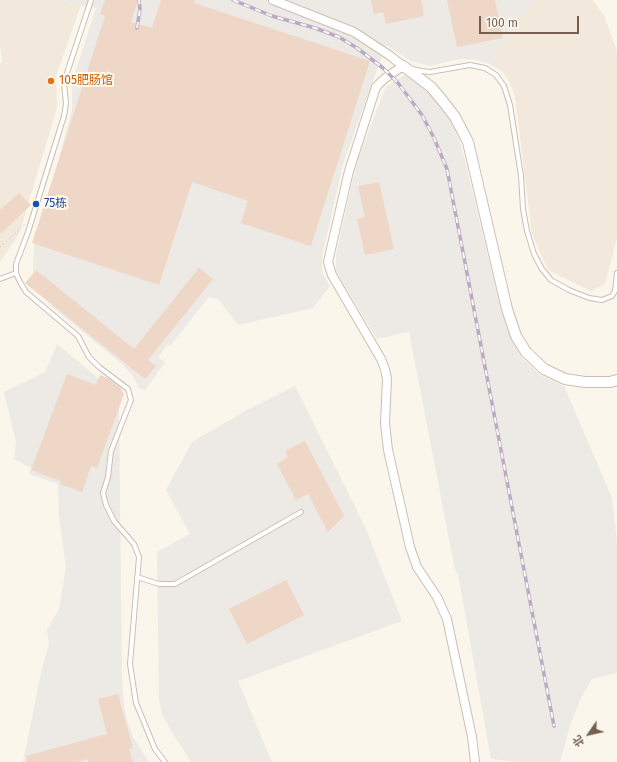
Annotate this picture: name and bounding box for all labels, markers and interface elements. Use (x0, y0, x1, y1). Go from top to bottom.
scale bar (481, 8, 581, 34)
text: 100 m (486, 16, 518, 30)
place label: 105肥肠馆 (59, 74, 113, 88)
marker: 105肥肠馆 (46, 76, 56, 86)
place label: 75栋 (44, 197, 67, 211)
marker: 75栋 (31, 199, 41, 209)
north arrow (569, 714, 609, 754)
text: 北 (570, 733, 587, 749)

